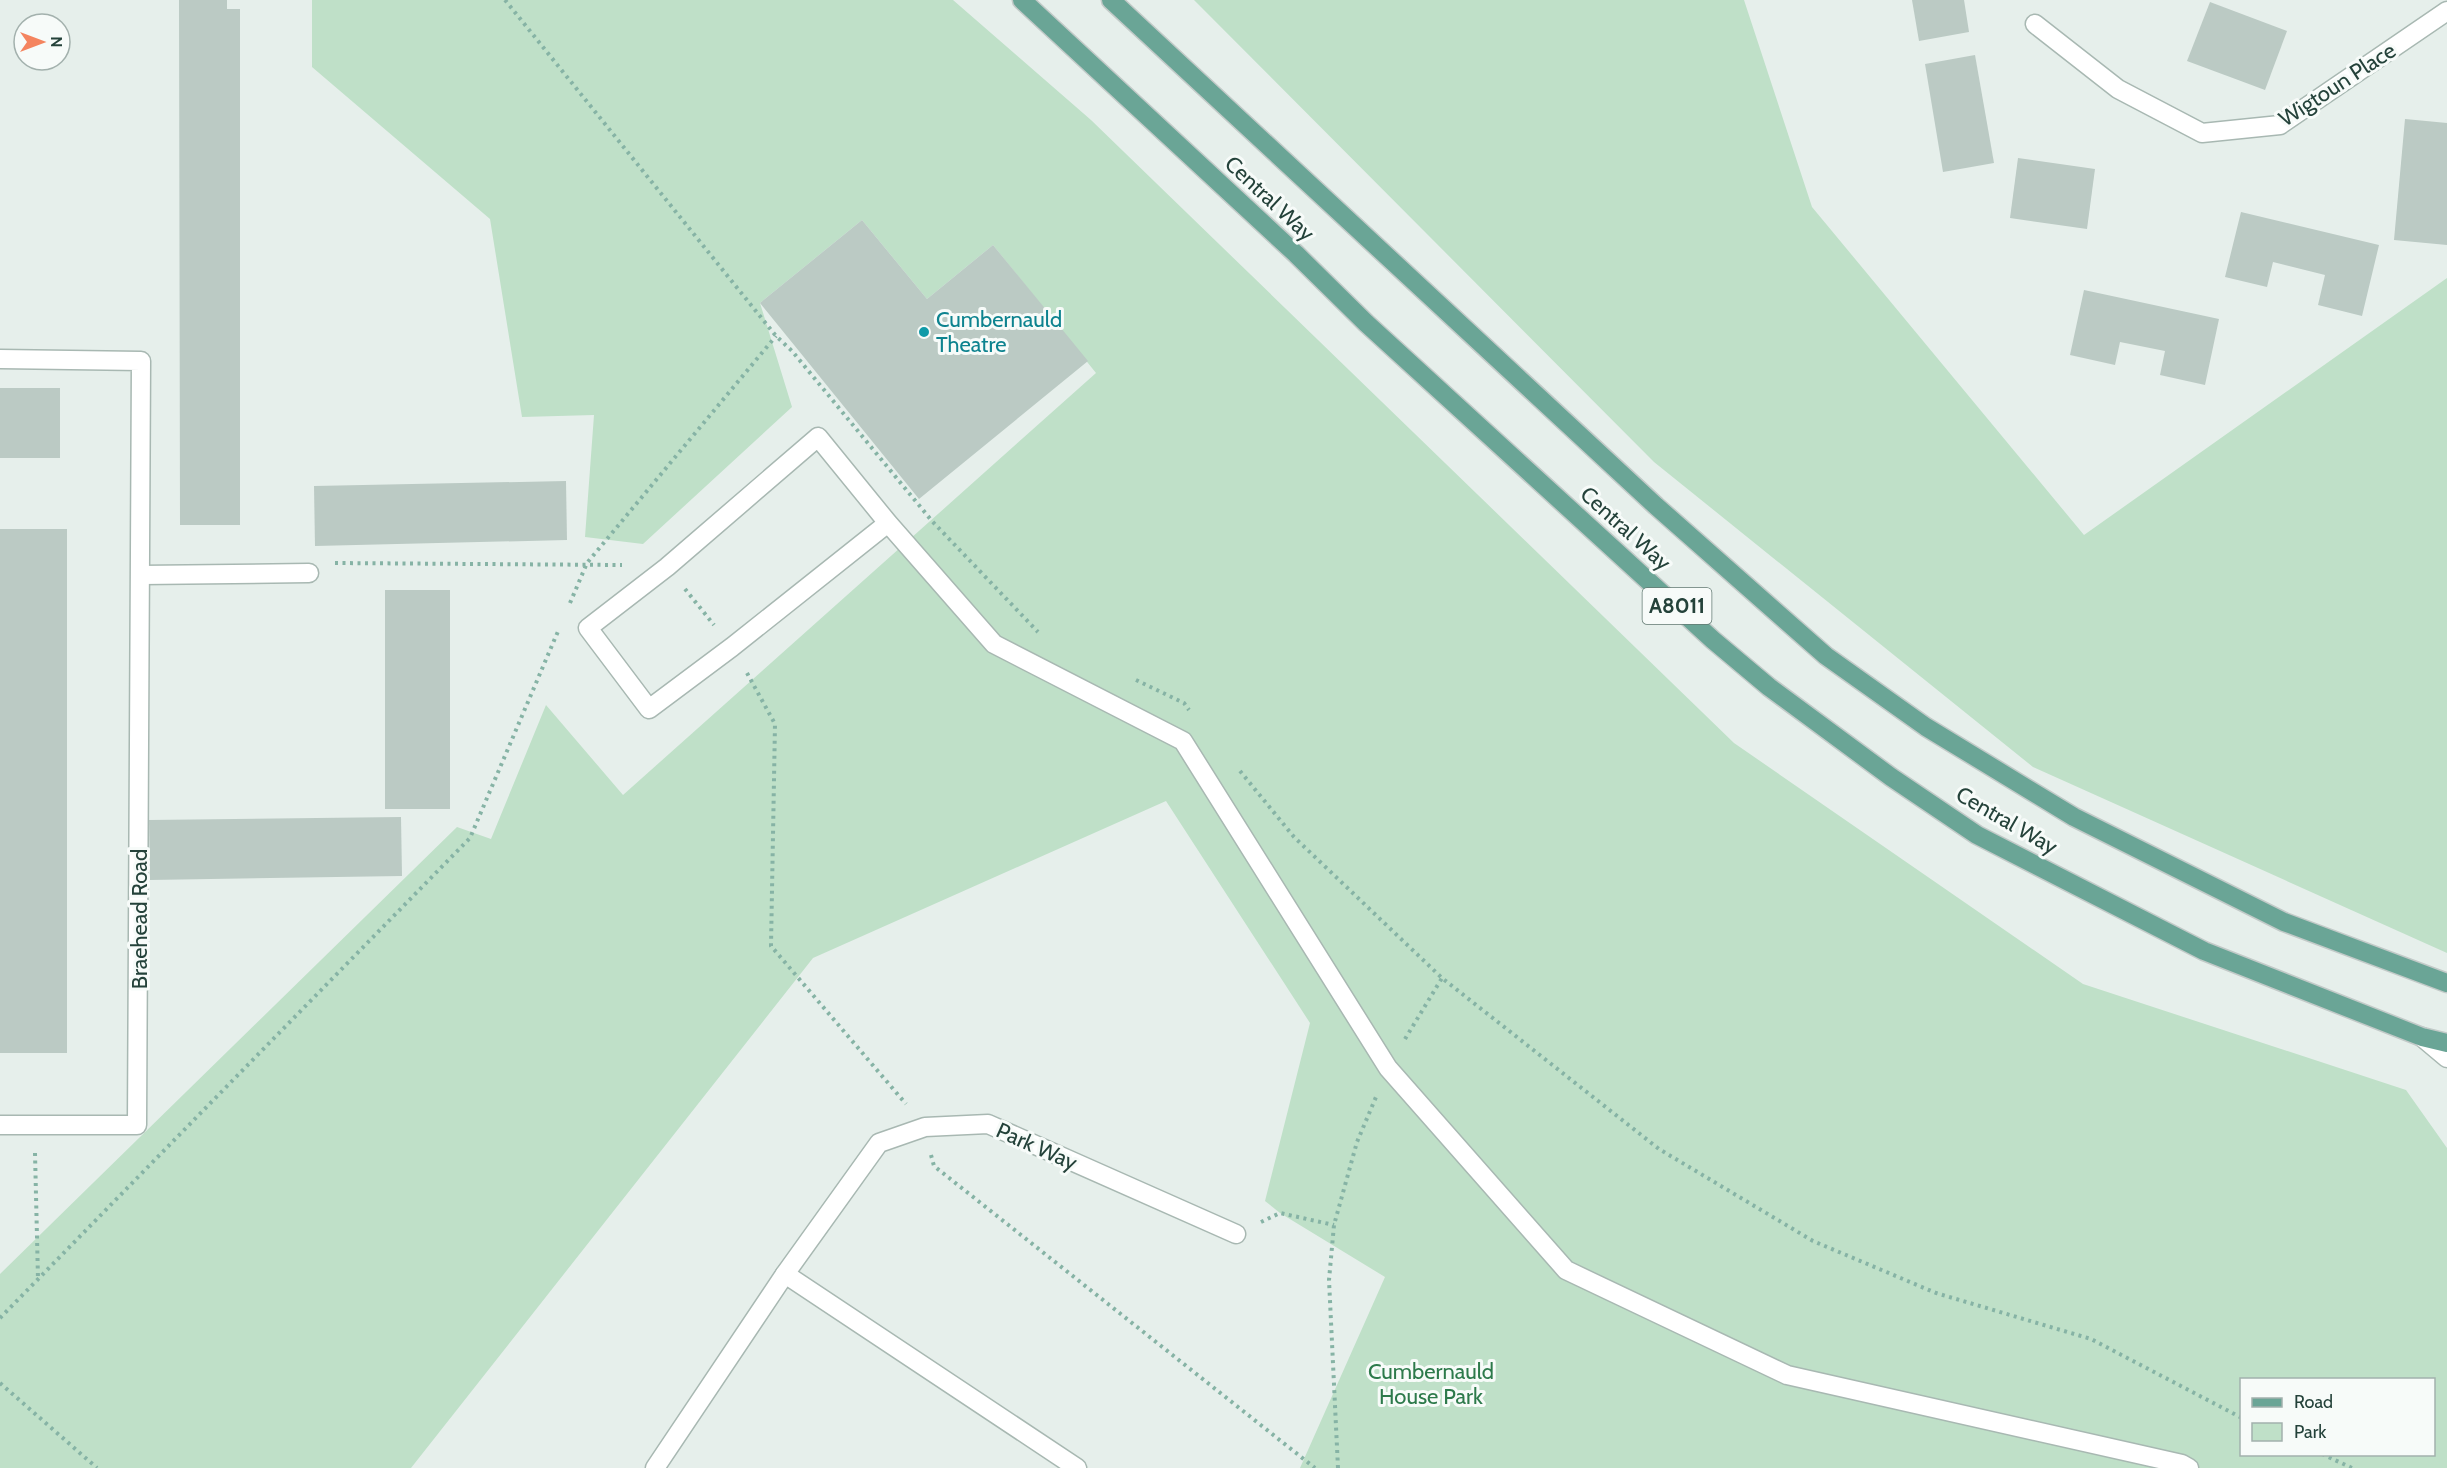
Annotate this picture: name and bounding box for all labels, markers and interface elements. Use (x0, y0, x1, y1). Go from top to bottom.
north arrow (12, 12, 72, 72)
text: N (47, 36, 66, 48)
street label: Wigtoun Place (2274, 37, 2401, 132)
street label: Central Way (1219, 150, 1320, 247)
place label: Cumbernauld Theatre (936, 306, 1062, 358)
marker: Cumbernauld Theatre (917, 325, 931, 339)
street label: Central Way (1575, 481, 1677, 576)
road number: A8011 (1642, 588, 1712, 624)
street label: Central Way (1951, 781, 2062, 860)
street label: Braehead Road (126, 849, 153, 989)
street label: Park Way (992, 1117, 1081, 1176)
park label: Cumbernauld House Park (1368, 1358, 1494, 1410)
legend (2240, 1378, 2435, 1456)
text: Road (2294, 1391, 2333, 1413)
text: Park (2294, 1421, 2327, 1443)

